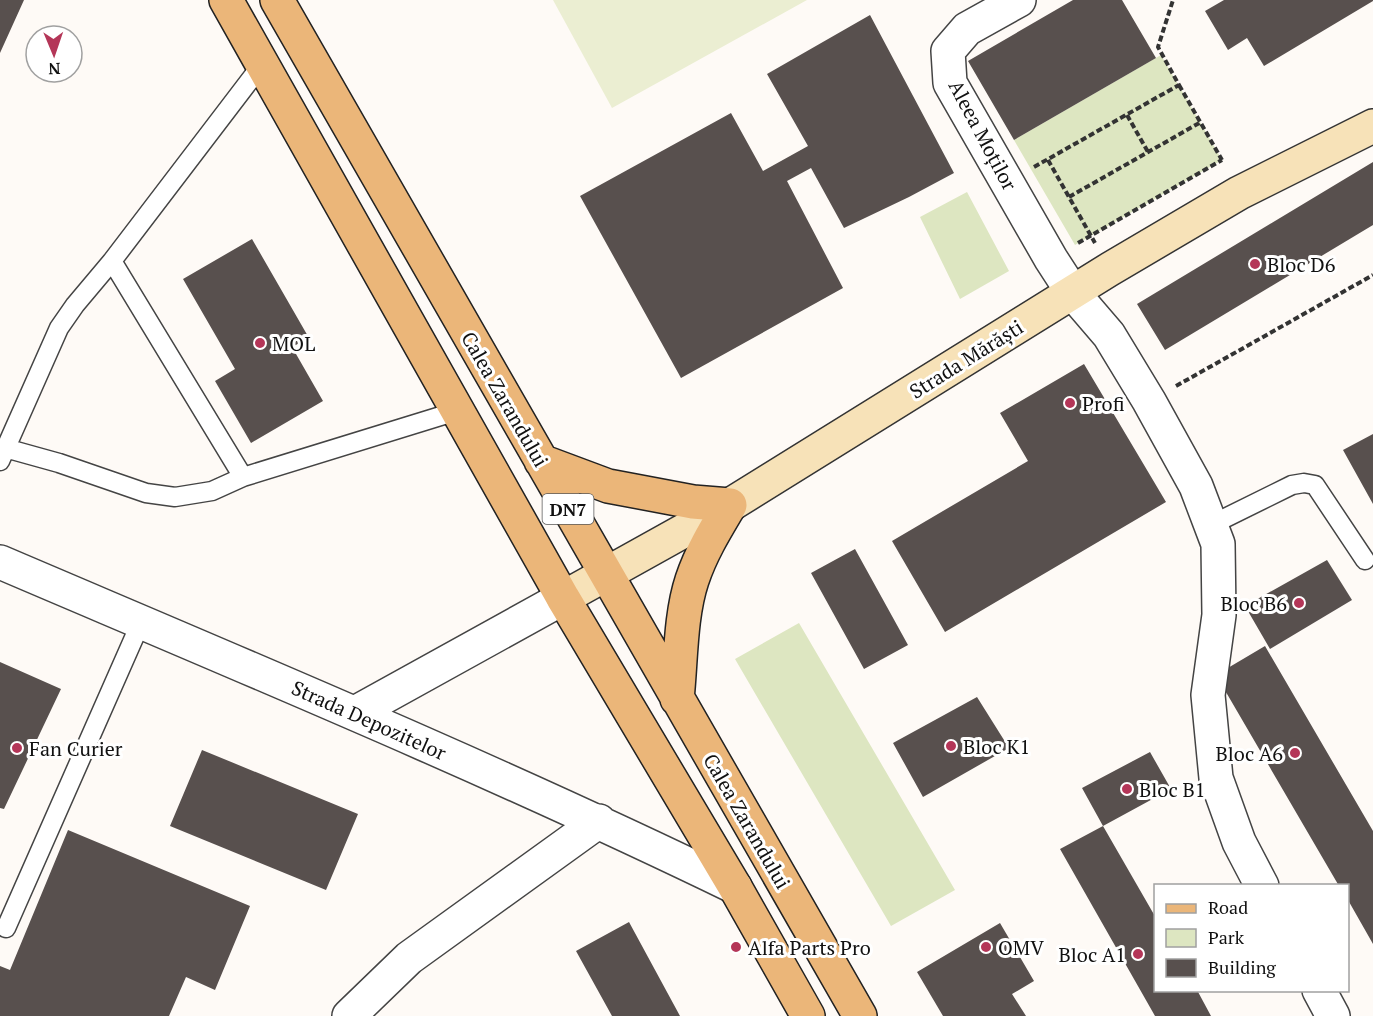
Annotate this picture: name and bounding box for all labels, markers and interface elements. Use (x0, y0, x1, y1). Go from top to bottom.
north arrow (24, 24, 84, 84)
text: N (48, 58, 61, 80)
street label: Aleea Moților (943, 75, 1024, 195)
place label: Bloc D6 (1267, 251, 1336, 278)
marker: Bloc D6 (1248, 257, 1262, 271)
street label: Strada Mărăști (904, 313, 1028, 405)
street label: Calea Zarandului (455, 326, 555, 472)
place label: MOL (272, 330, 315, 357)
marker: MOL (253, 336, 267, 350)
place label: Profi (1082, 390, 1125, 417)
marker: Profi (1063, 396, 1077, 410)
road number: DN7 (542, 494, 594, 524)
place label: Bloc B6 (1220, 590, 1287, 617)
marker: Bloc B6 (1292, 596, 1306, 610)
street label: Strada Depozitelor (288, 674, 451, 766)
place label: Bloc K1 (963, 733, 1030, 760)
place label: Fan Curier (29, 735, 123, 762)
marker: Bloc K1 (944, 739, 958, 753)
place label: Bloc A6 (1216, 740, 1283, 767)
marker: Fan Curier (10, 741, 24, 755)
marker: Bloc A6 (1288, 746, 1302, 760)
street label: Calea Zarandului (697, 748, 797, 894)
place label: Bloc B1 (1139, 776, 1206, 803)
marker: Bloc B1 (1120, 782, 1134, 796)
legend (1154, 884, 1349, 992)
text: Road (1208, 895, 1248, 919)
text: Park (1208, 925, 1245, 949)
place label: Alfa Parts Pro (748, 934, 871, 961)
place label: OMV (998, 934, 1044, 961)
marker: Alfa Parts Pro (729, 940, 743, 954)
marker: OMV (979, 940, 993, 954)
place label: Bloc A1 (1059, 941, 1126, 968)
marker: Bloc A1 (1131, 947, 1145, 961)
text: Building (1208, 955, 1276, 979)

